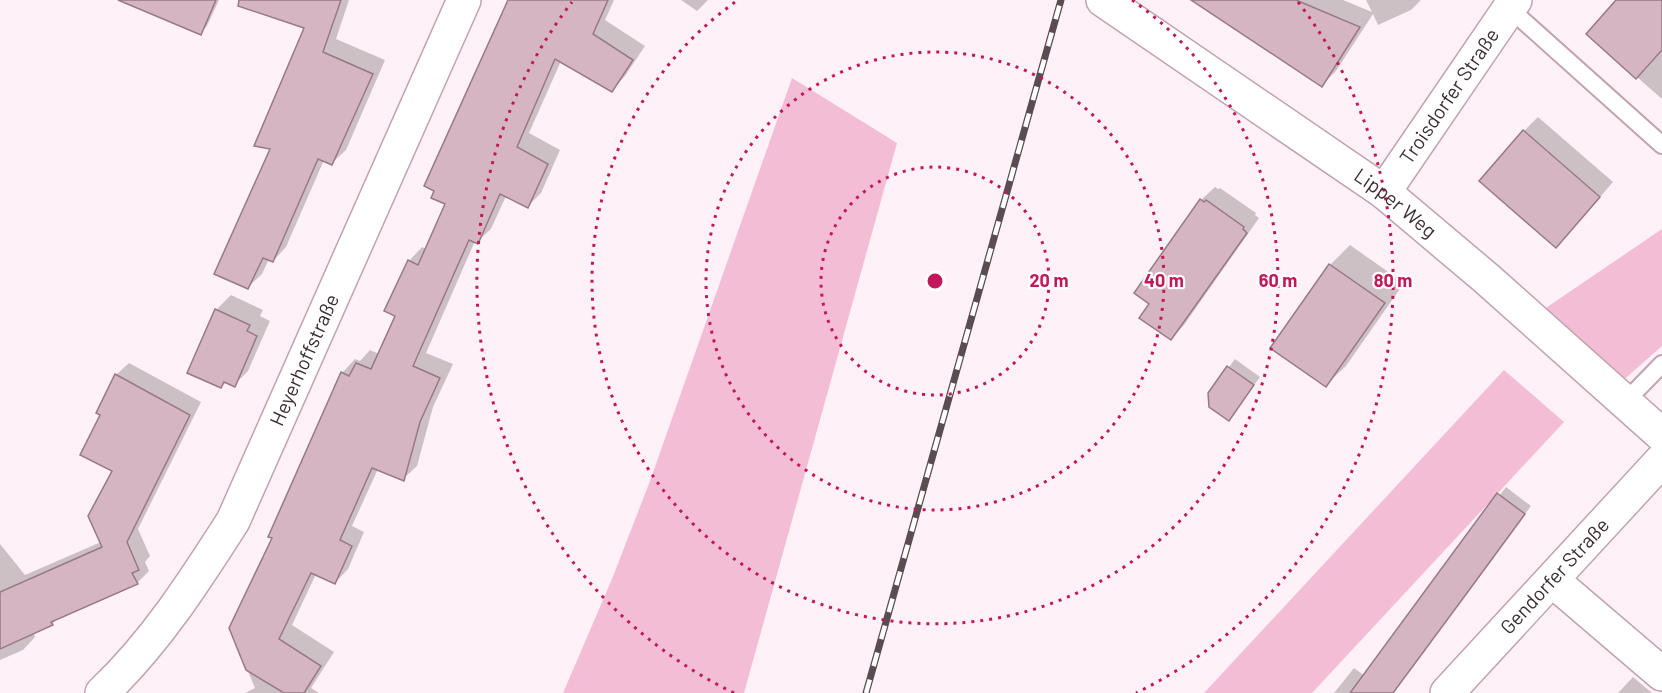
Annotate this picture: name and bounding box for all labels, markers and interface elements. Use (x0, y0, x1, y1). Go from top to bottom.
street label: Troisdorfer Straße (1394, 23, 1503, 168)
street label: Lipper Weg (1350, 162, 1442, 242)
text: 20 m (1030, 269, 1068, 291)
text: 40 m (1144, 269, 1184, 291)
text: 60 m (1259, 269, 1297, 291)
text: 80 m (1374, 269, 1412, 291)
centre of rings (925, 271, 945, 291)
street label: Heyerhoffstraße (264, 290, 343, 429)
street label: Gendorfer Straße (1495, 512, 1614, 638)

